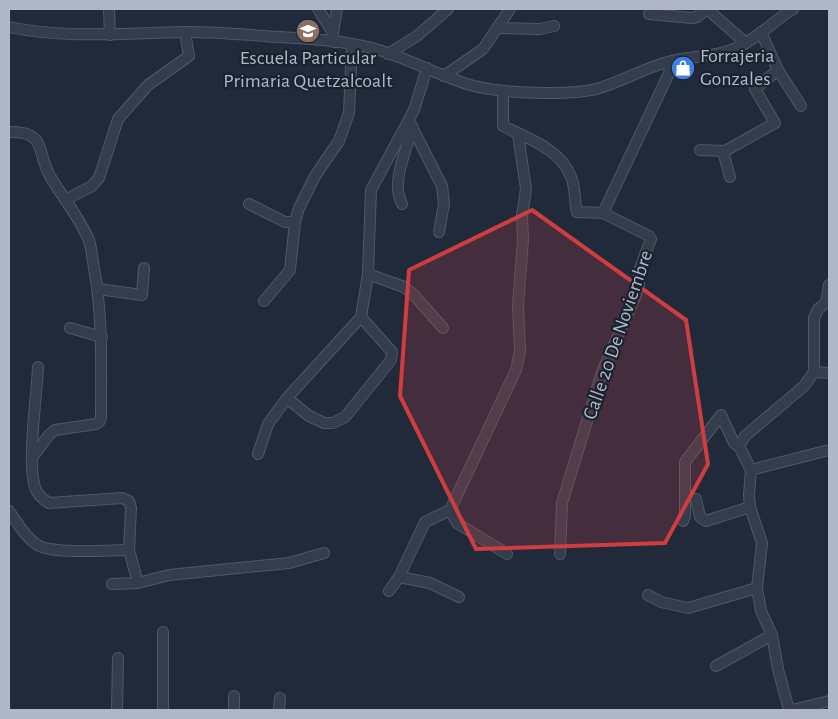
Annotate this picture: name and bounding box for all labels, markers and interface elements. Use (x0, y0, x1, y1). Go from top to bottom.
school or university icon: Escuela Particular Primaria Quetzalcoalt (295, 18, 321, 44)
place label: Forrajeria Gonzales (700, 46, 775, 89)
place label: Escuela Particular Primaria Quetzalcoalt (223, 48, 393, 91)
shop icon: Forrajeria Gonzales (670, 55, 696, 81)
street label: Calle 20 De Noviembre (580, 248, 656, 422)

